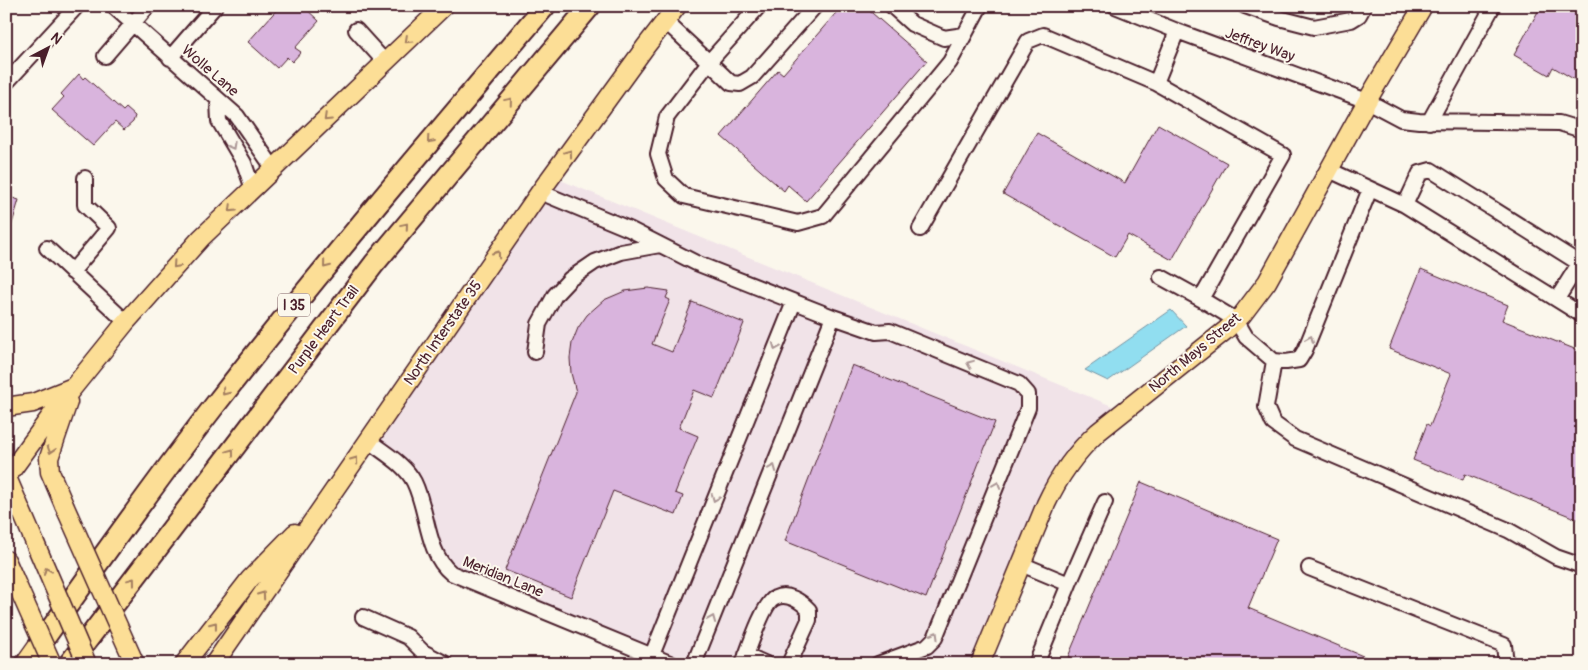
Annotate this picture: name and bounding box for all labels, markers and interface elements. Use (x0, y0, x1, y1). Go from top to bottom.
north arrow (22, 22, 72, 72)
street label: Jeffrey Way (1223, 24, 1298, 67)
text: N (47, 29, 65, 48)
one-way arrow (405, 34, 414, 43)
street label: Wolle Lane (178, 41, 243, 101)
one-way arrow (504, 98, 513, 107)
one-way arrow (324, 112, 333, 121)
one-way arrow (427, 134, 436, 143)
one-way arrow (226, 140, 236, 149)
one-way arrow (563, 150, 571, 159)
one-way arrow (229, 203, 238, 212)
one-way arrow (400, 223, 409, 232)
one-way arrow (491, 251, 500, 260)
one-way arrow (324, 259, 332, 268)
one-way arrow (173, 260, 182, 269)
street label: North Interstate 35 (400, 277, 486, 389)
street label: Purple Heart Trail (284, 282, 364, 378)
road number: I 35 (278, 294, 310, 316)
street label: North Mays Street (1145, 308, 1246, 397)
one-way arrow (1303, 335, 1314, 344)
one-way arrow (771, 342, 782, 351)
one-way arrow (967, 360, 975, 370)
one-way arrow (223, 386, 231, 395)
one-way arrow (47, 445, 57, 453)
one-way arrow (225, 449, 233, 458)
one-way arrow (349, 456, 358, 466)
one-way arrow (766, 464, 777, 473)
one-way arrow (991, 481, 1002, 490)
one-way arrow (711, 493, 721, 502)
street label: Meridian Lane (460, 552, 547, 602)
one-way arrow (43, 567, 54, 576)
one-way arrow (126, 578, 135, 587)
one-way arrow (256, 591, 265, 601)
one-way arrow (706, 615, 716, 623)
one-way arrow (208, 622, 216, 631)
one-way arrow (929, 631, 939, 640)

